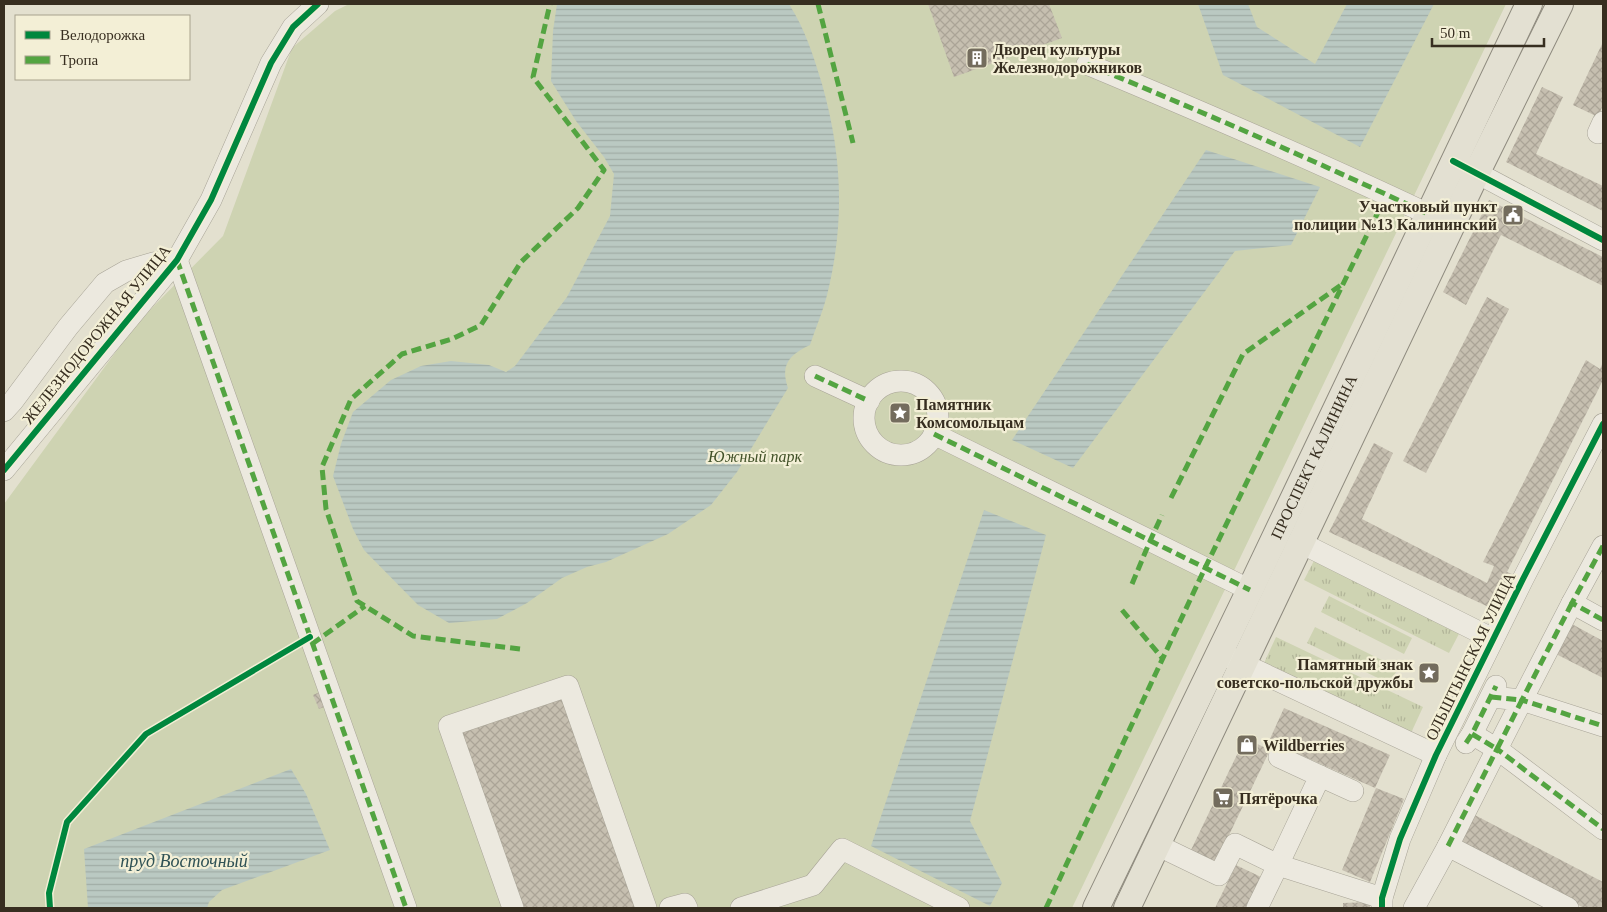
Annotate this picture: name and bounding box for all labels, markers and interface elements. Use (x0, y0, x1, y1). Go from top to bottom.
legend (15, 15, 190, 80)
scale bar (1432, 15, 1544, 47)
text: 50 m (1440, 25, 1471, 41)
text: Велодорожка (60, 27, 145, 43)
place label: Дворец культуры Железнодорожников (993, 41, 1143, 77)
building icon: Дворец культуры Железнодорожников (965, 46, 989, 70)
text: Тропа (60, 52, 99, 68)
place label: Участковый пункт полиции №13 Калининский (1294, 198, 1497, 233)
public building icon: Участковый пункт полиции №13 Калининский (1501, 203, 1525, 227)
street label: ЖЕЛЕЗНОДОРОЖНАЯ УЛИЦА (19, 241, 175, 428)
street label: ПРОСПЕКТ КАЛИНИНА (1268, 372, 1360, 542)
place label: Памятник Комсомольцам (916, 396, 1024, 431)
place icon: Памятник Комсомольцам (888, 401, 912, 425)
park label: Южный парк (707, 448, 802, 466)
street label: ОЛЬШТЫНСКАЯ УЛИЦА (1422, 569, 1520, 743)
place label: Памятный знак советско-польской дружбы (1217, 656, 1414, 692)
place icon: Памятный знак советско-польской дружбы (1417, 661, 1441, 685)
shop icon: Wildberries (1235, 733, 1259, 757)
place label: Wildberries (1263, 737, 1344, 754)
supermarket icon: Пятёрочка (1211, 786, 1235, 810)
place label: Пятёрочка (1239, 790, 1318, 808)
water label: пруд Восточный (120, 851, 248, 871)

